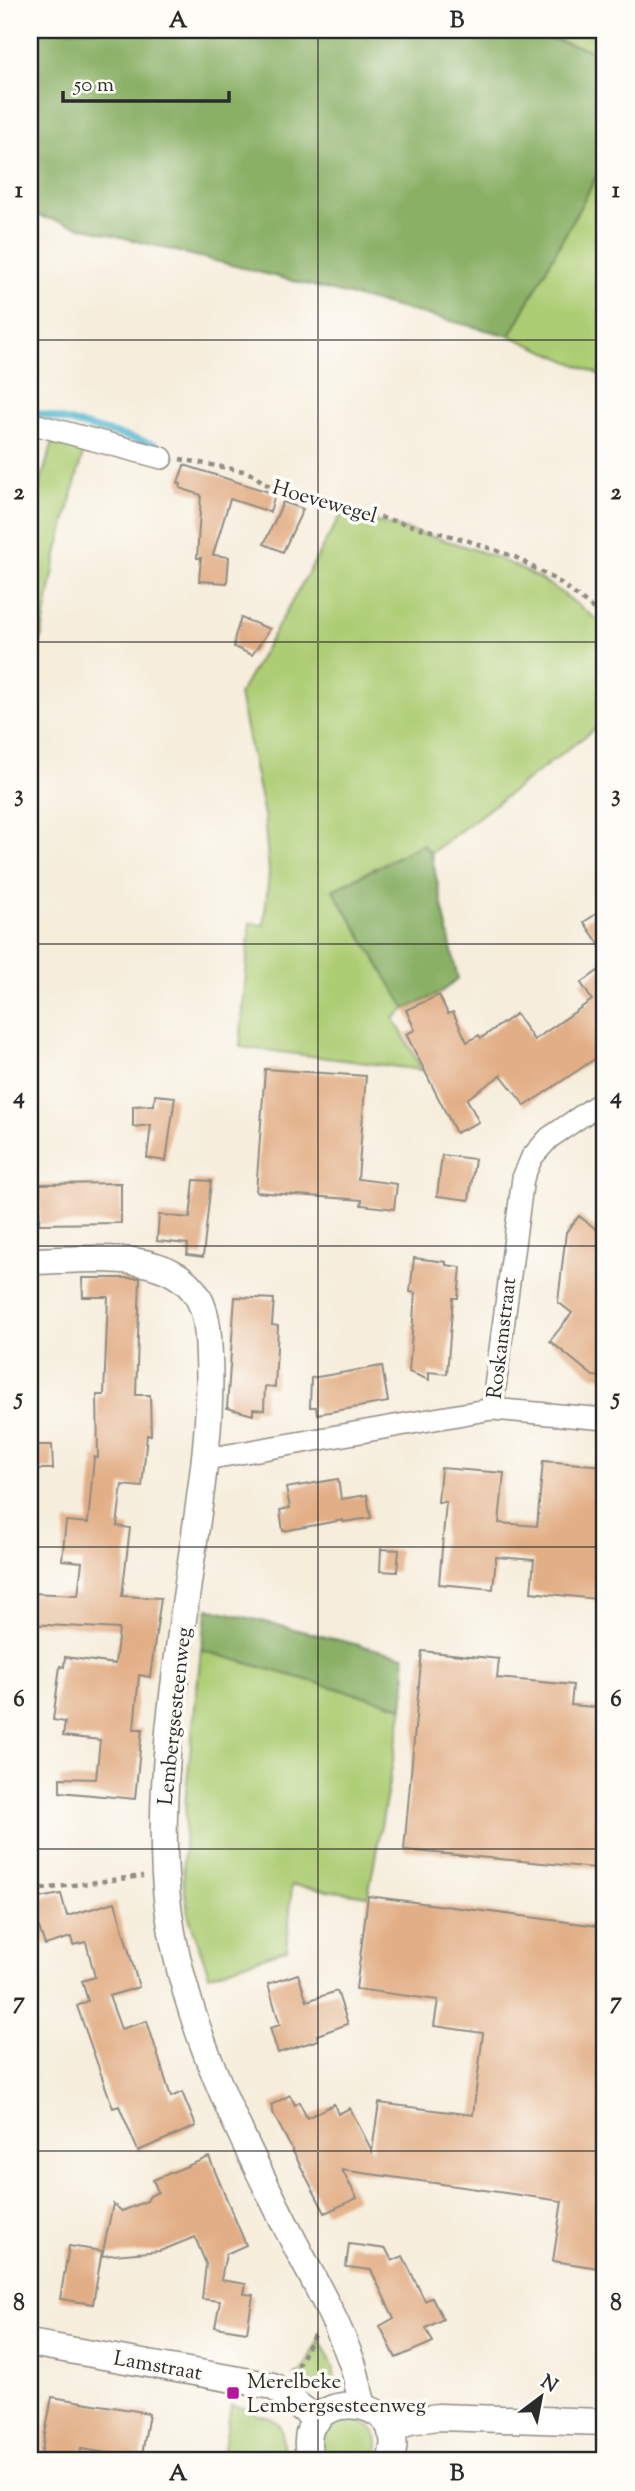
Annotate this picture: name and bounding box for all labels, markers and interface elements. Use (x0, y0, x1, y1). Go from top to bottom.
text: A (169, 5, 188, 38)
text: B (450, 5, 465, 38)
scale bar (63, 60, 229, 104)
text: 50 m (73, 71, 114, 101)
text: 1 (15, 175, 23, 208)
text: 1 (612, 175, 620, 208)
street label: Hoevewegel (268, 474, 381, 532)
text: 2 (14, 477, 25, 510)
text: 2 (611, 477, 622, 510)
text: 3 (14, 779, 24, 812)
text: 3 (611, 779, 621, 812)
text: 4 (12, 1081, 25, 1114)
text: 4 (609, 1081, 622, 1114)
street label: Roskamstraat (481, 1276, 525, 1401)
text: 5 (13, 1382, 23, 1415)
text: 5 (610, 1382, 620, 1415)
street label: Lembergsesteenweg (152, 1626, 200, 1807)
text: 6 (13, 1684, 25, 1717)
text: 6 (610, 1684, 622, 1717)
text: 7 (13, 1986, 25, 2019)
text: 7 (610, 1986, 622, 2019)
text: 8 (13, 2288, 25, 2321)
text: 8 (610, 2288, 622, 2321)
street label: Lamstraat (111, 2344, 204, 2390)
north arrow (505, 2362, 576, 2432)
place label: Merelbeke Lembergsesteenweg (247, 2368, 426, 2422)
text: N (535, 2369, 562, 2400)
marker: Merelbeke Lembergsesteenweg (225, 2385, 241, 2401)
text: A (169, 2458, 188, 2491)
text: B (450, 2458, 465, 2491)

